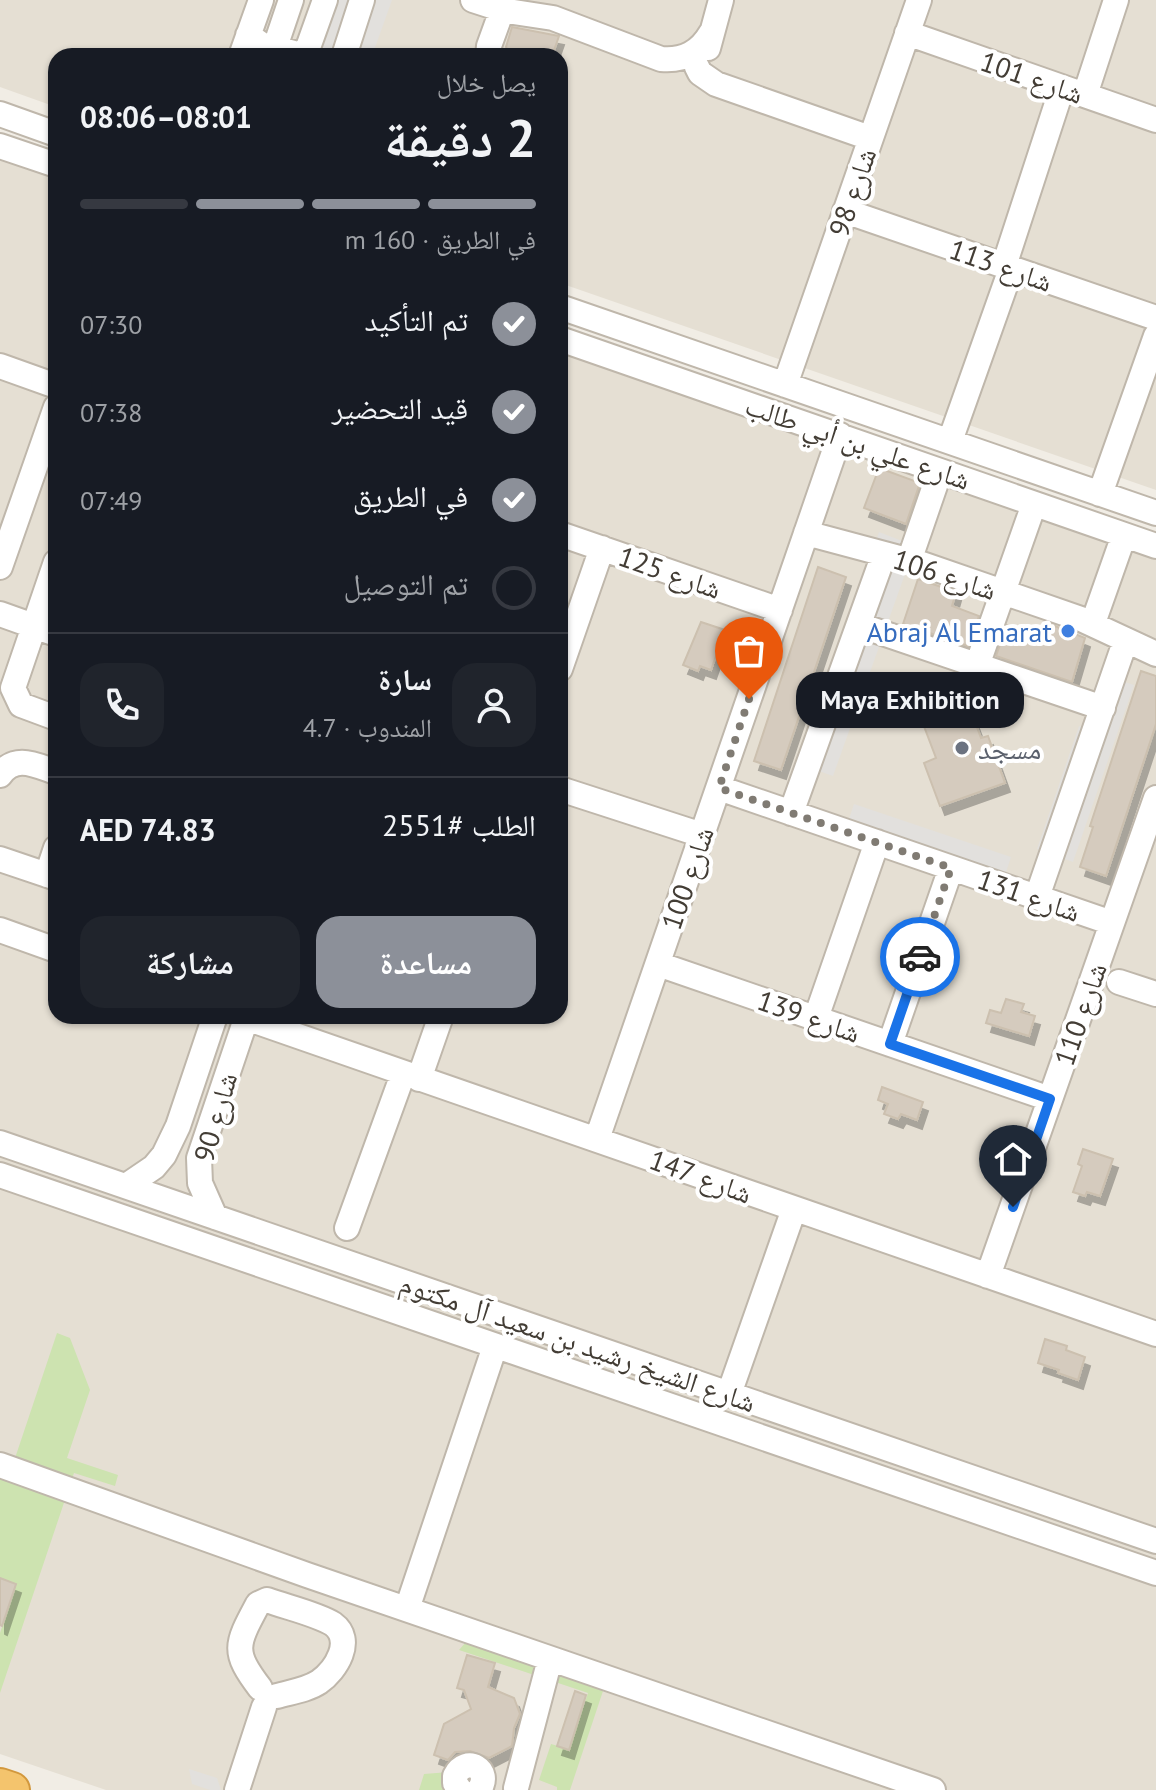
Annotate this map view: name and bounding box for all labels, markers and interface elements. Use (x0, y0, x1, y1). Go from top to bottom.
street label: شارع 101 (976, 42, 1088, 112)
text: يصل خلال (437, 66, 536, 99)
text: 08:01–08:06 (80, 97, 252, 136)
text: 2 دقيقة (384, 104, 536, 171)
street label: شارع 98 (820, 143, 884, 241)
text: في الطريق · 160 m (345, 223, 536, 256)
street label: شارع 113 (945, 230, 1057, 300)
text: تم التأكيد (365, 300, 468, 339)
icon: check (492, 302, 536, 346)
text: 07:30 (80, 308, 142, 341)
street label: شارع علي بن أبي طالب (739, 386, 975, 503)
text: قيد التحضير (332, 388, 468, 427)
icon: check (492, 390, 536, 434)
text: 07:38 (80, 396, 142, 429)
text: في الطريق (353, 476, 468, 515)
icon: check (492, 478, 536, 522)
text: 07:49 (80, 484, 142, 517)
street label: شارع 125 (614, 537, 726, 607)
street label: شارع 106 (889, 540, 1001, 608)
text: تم التوصيل (343, 564, 468, 603)
place label: Abraj Al Emarat (866, 613, 1053, 650)
pin (715, 617, 783, 699)
marker: Abraj Al Emarat (1059, 622, 1077, 640)
icon: bag (727, 629, 771, 673)
text: سارة (378, 659, 432, 698)
button: phone (80, 663, 164, 747)
button: person (452, 663, 536, 747)
callout: Maya Exhibition (797, 671, 1025, 727)
text: Maya Exhibition (820, 683, 1000, 716)
text: المندوب · 4.7 (303, 711, 432, 744)
place label: مسجد (978, 730, 1041, 767)
marker: مسجد (953, 739, 971, 757)
text: الطلب #2551 (382, 805, 536, 844)
text: AED 74.83 (80, 810, 216, 849)
street label: شارع 100 (652, 822, 722, 934)
street label: شارع 131 (973, 860, 1085, 930)
button: مشاركة (80, 916, 300, 1008)
button: مساعدة (316, 916, 536, 1008)
courier (880, 917, 960, 997)
icon: car (898, 935, 942, 979)
street label: شارع 110 (1045, 958, 1115, 1070)
street label: شارع 139 (753, 981, 865, 1051)
street label: شارع 90 (185, 1068, 245, 1166)
pin (979, 1125, 1047, 1207)
icon: home (991, 1137, 1035, 1181)
street label: شارع 147 (645, 1140, 757, 1212)
street label: شارع الشيخ رشيد بن سعيد آل مكتوم (395, 1264, 761, 1421)

